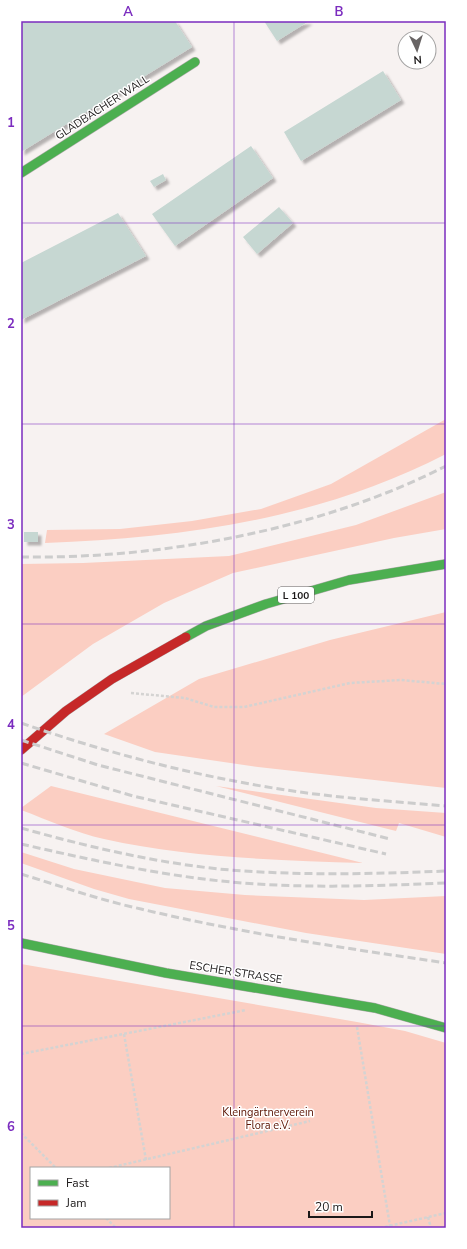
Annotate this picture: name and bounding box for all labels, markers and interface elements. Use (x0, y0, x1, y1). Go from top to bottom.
text: A (123, 3, 133, 21)
text: B (335, 3, 344, 21)
north arrow (397, 30, 437, 70)
text: N (413, 52, 422, 67)
street label: GLADBACHER WALL (52, 71, 152, 143)
text: 1 (7, 114, 15, 132)
text: 2 (7, 315, 15, 333)
text: 3 (7, 516, 15, 534)
road number: L 100 (278, 587, 314, 603)
text: 4 (7, 716, 15, 734)
text: 5 (7, 917, 15, 935)
street label: ESCHER STRASSE (188, 958, 283, 987)
park label: Kleingärtnerverein Flora e.V. (222, 1105, 314, 1133)
text: 6 (7, 1118, 15, 1136)
legend (30, 1167, 170, 1219)
text: Fast (66, 1175, 89, 1191)
scale bar (309, 1193, 372, 1219)
text: Jam (65, 1195, 87, 1211)
text: 20 m (315, 1199, 343, 1215)

